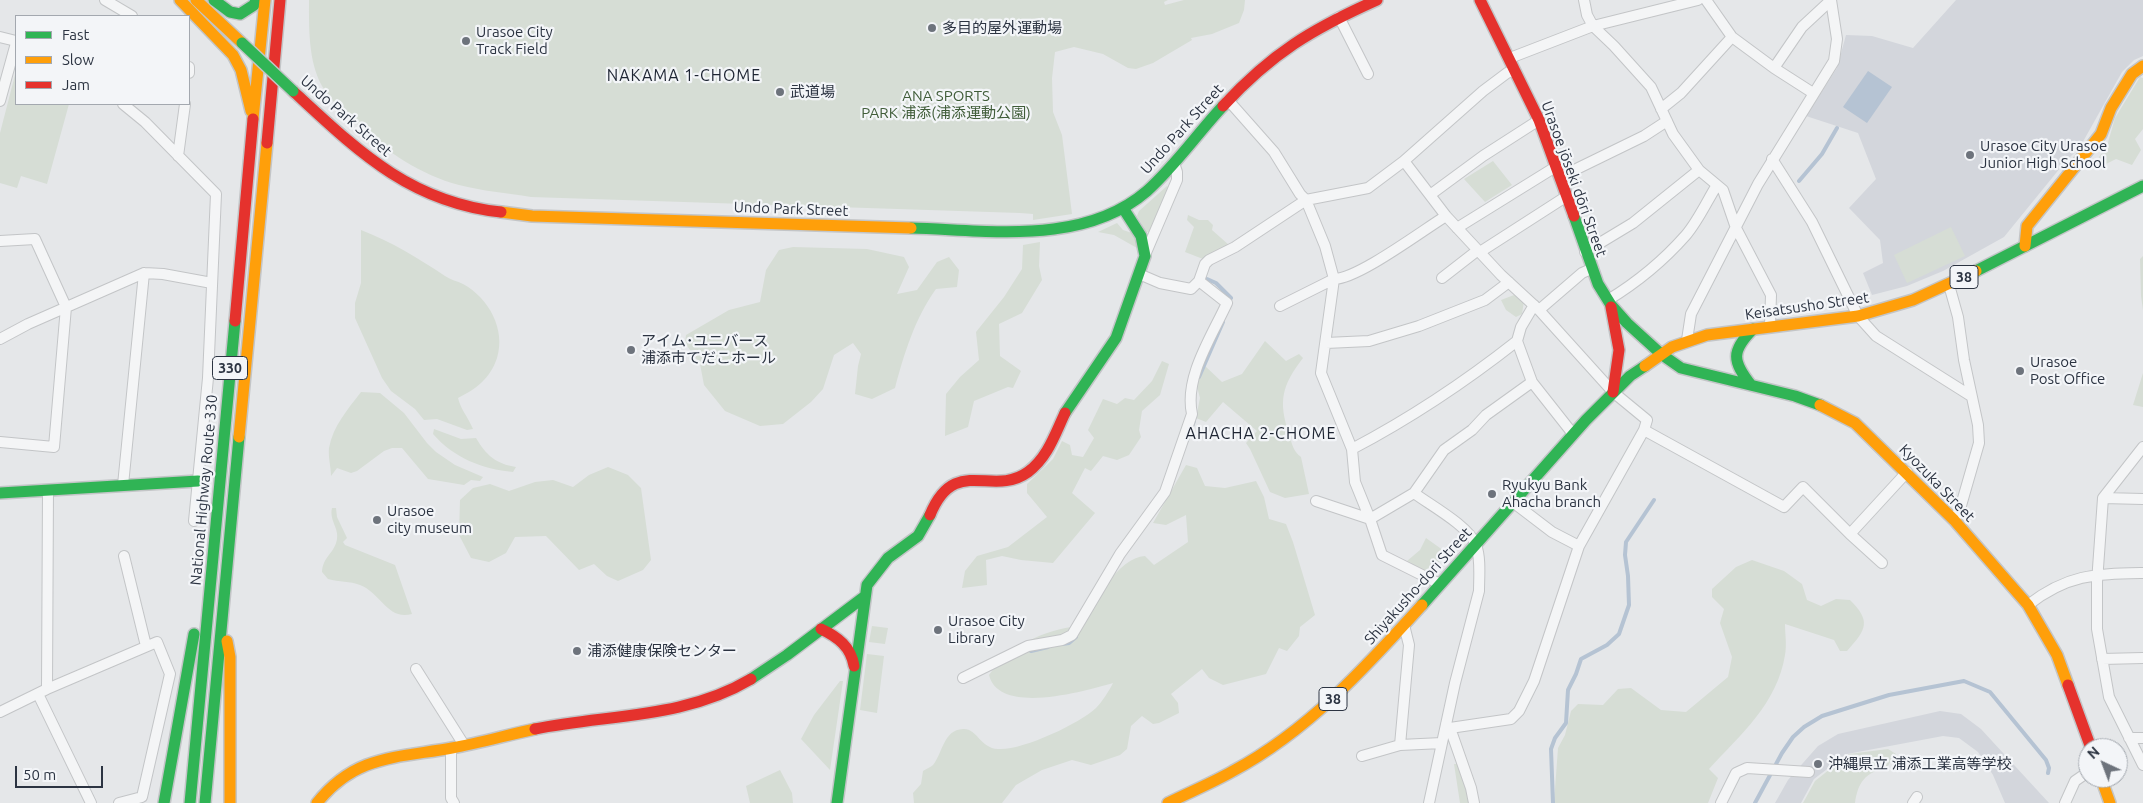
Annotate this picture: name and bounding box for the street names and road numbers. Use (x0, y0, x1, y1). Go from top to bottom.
street label: Undo Park Street (297, 72, 395, 160)
street label: Undo Park Street (1137, 80, 1227, 178)
street label: Urasoe jōseki dōri Street (1537, 99, 1611, 259)
street label: Undo Park Street (733, 198, 849, 220)
road number: 38 (1950, 266, 1978, 288)
street label: Keisatsusho Street (1744, 288, 1870, 324)
road number: 330 (212, 356, 248, 379)
street label: National Highway Route 330 (187, 394, 221, 586)
street label: Kyozuka Street (1895, 440, 1979, 526)
street label: Shiyakusho-dori Street (1361, 524, 1475, 648)
road number: 38 (1319, 688, 1347, 711)

